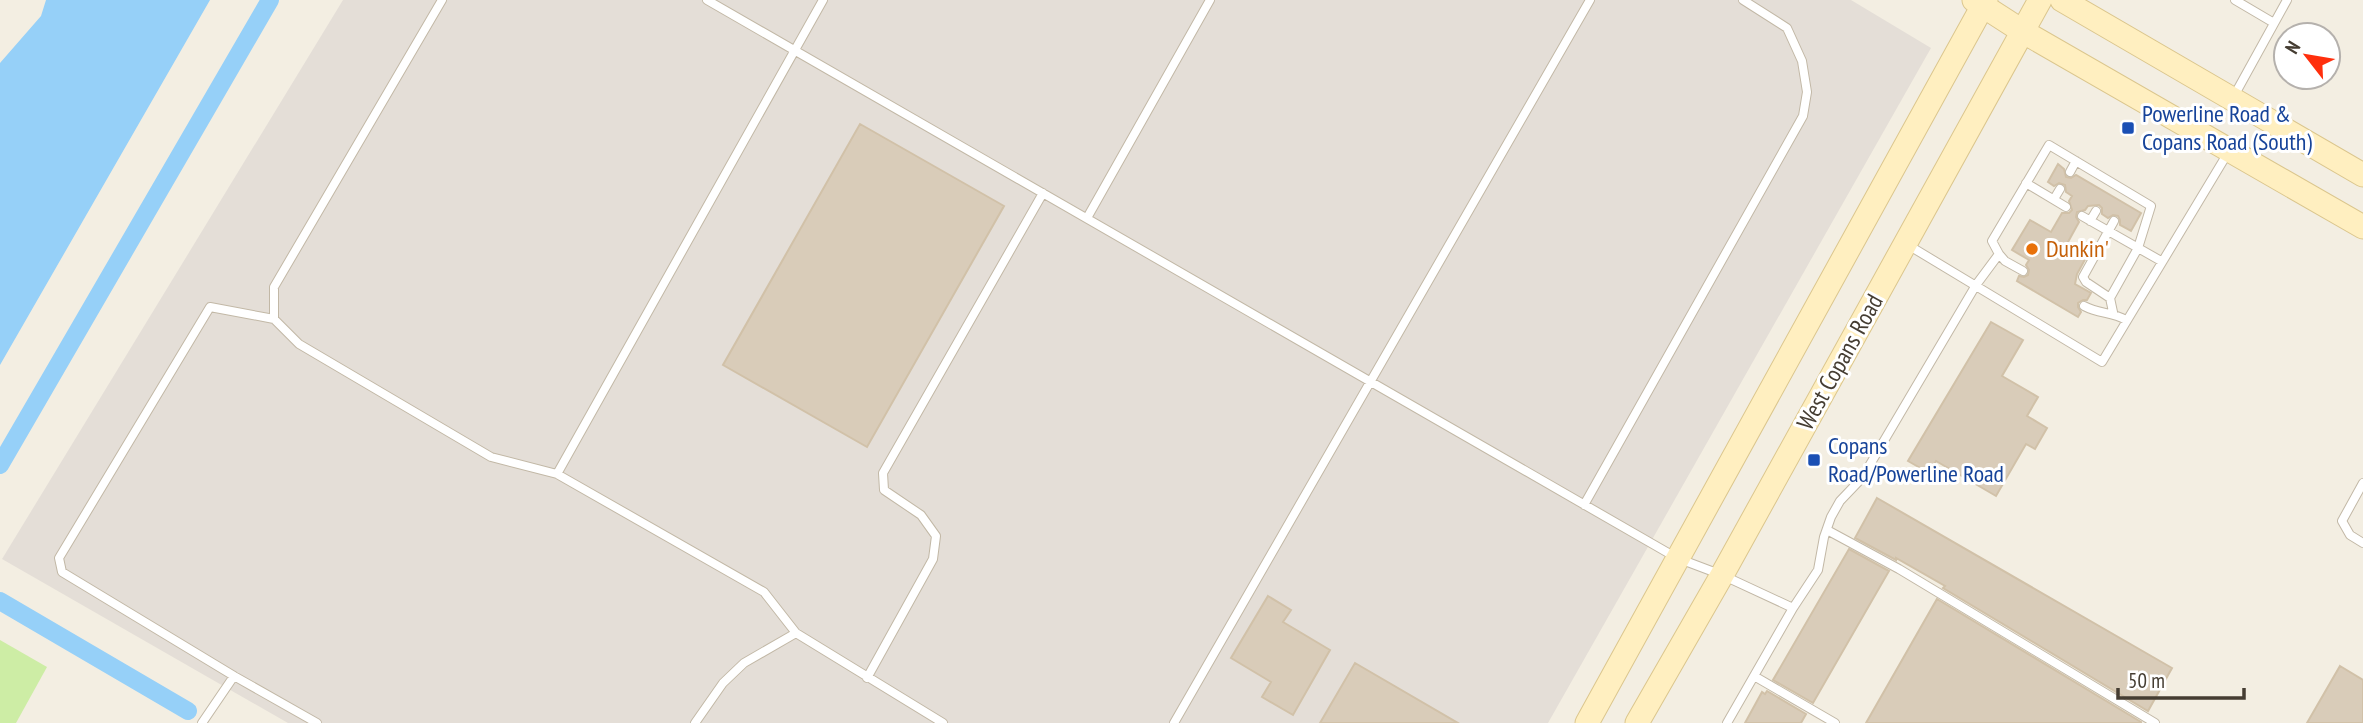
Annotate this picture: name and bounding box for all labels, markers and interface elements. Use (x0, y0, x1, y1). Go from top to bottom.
north arrow (2272, 21, 2342, 91)
text: N (2279, 37, 2305, 58)
place label: Powerline Road & Copans Road (South) (2142, 98, 2312, 157)
marker: Powerline Road & Copans Road (South) (2120, 120, 2136, 136)
place label: Dunkin' (2046, 233, 2109, 264)
marker: Dunkin' (2024, 241, 2040, 257)
street label: West Copans Road (1790, 288, 1890, 435)
place label: Copans Road/Powerline Road (1828, 430, 2004, 489)
marker: Copans Road/Powerline Road (1806, 452, 1822, 468)
scale bar (2118, 656, 2244, 700)
text: 50 m (2128, 667, 2165, 694)

